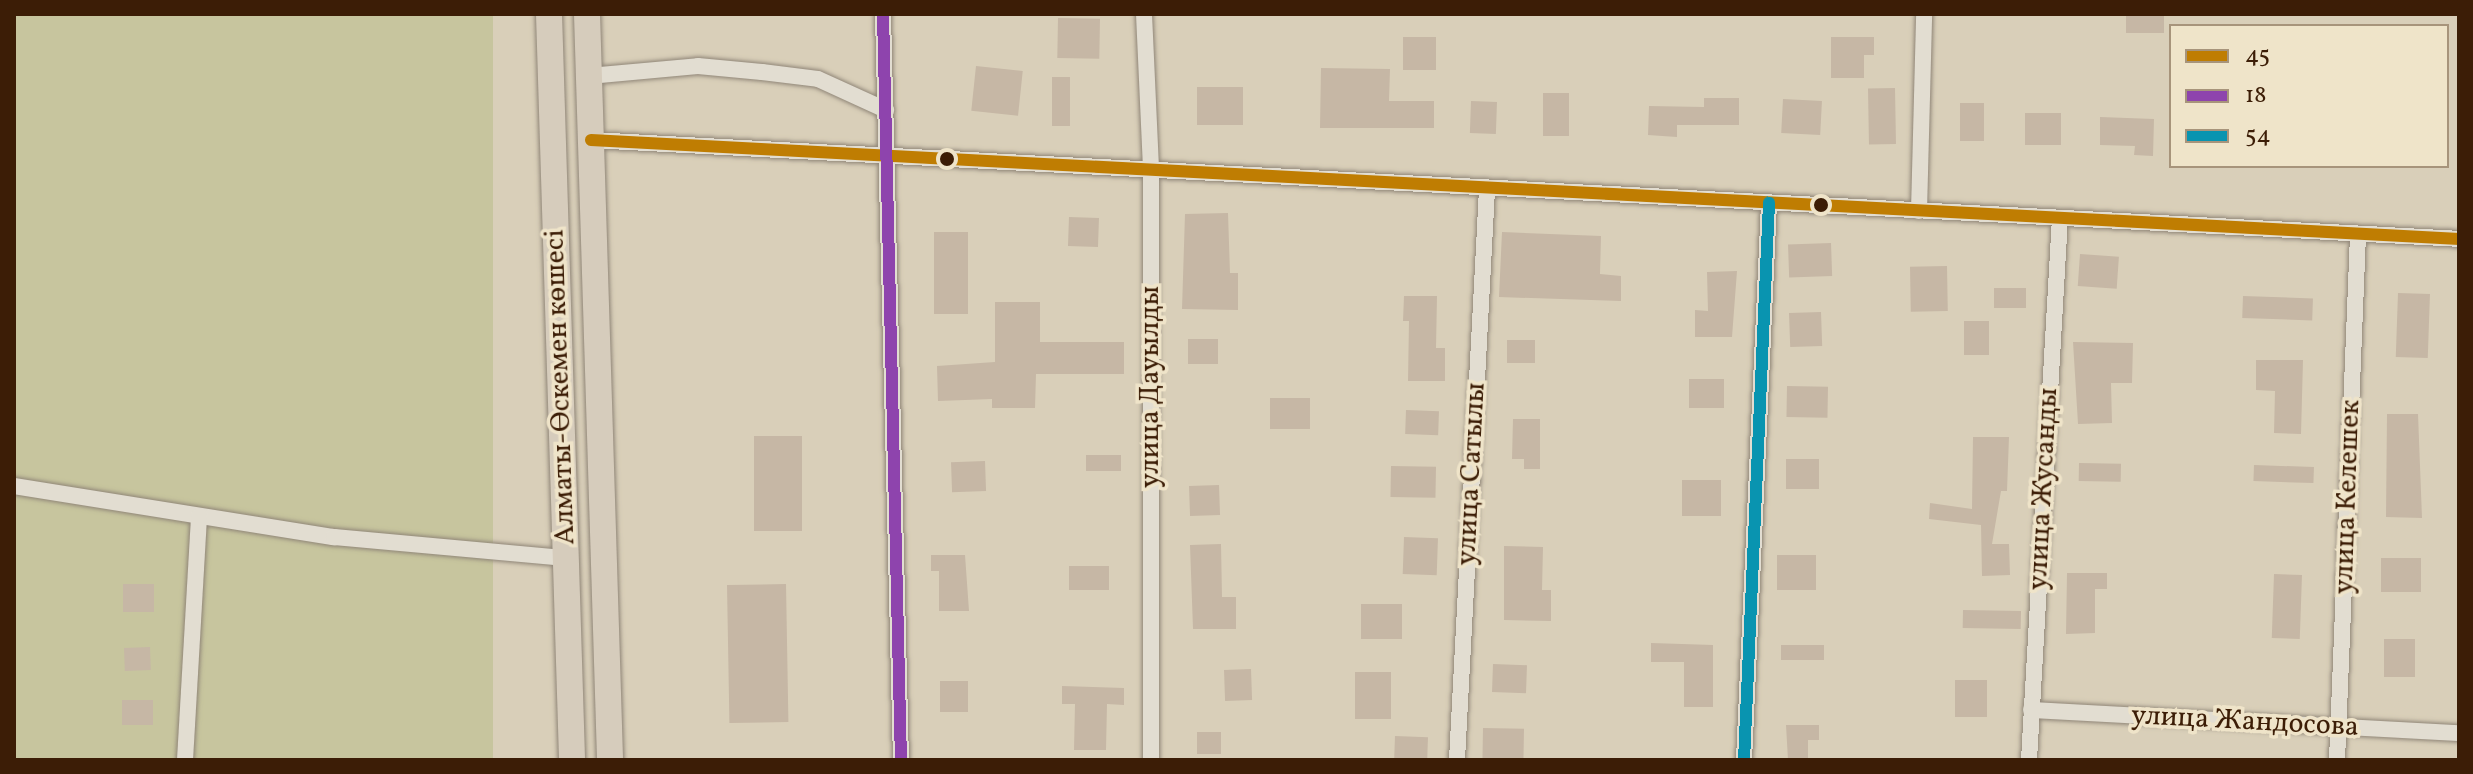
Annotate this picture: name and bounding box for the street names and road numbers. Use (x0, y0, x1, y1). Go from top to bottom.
street label: Алматы-Өскемен көшесі (539, 229, 583, 545)
street label: улица Дауылды (1134, 286, 1168, 488)
street label: улица Сатылы (1450, 382, 1494, 566)
street label: улица Жусанды (2022, 387, 2066, 591)
street label: улица Келешек (2328, 399, 2368, 595)
street label: улица Жандосова (2130, 699, 2360, 745)

